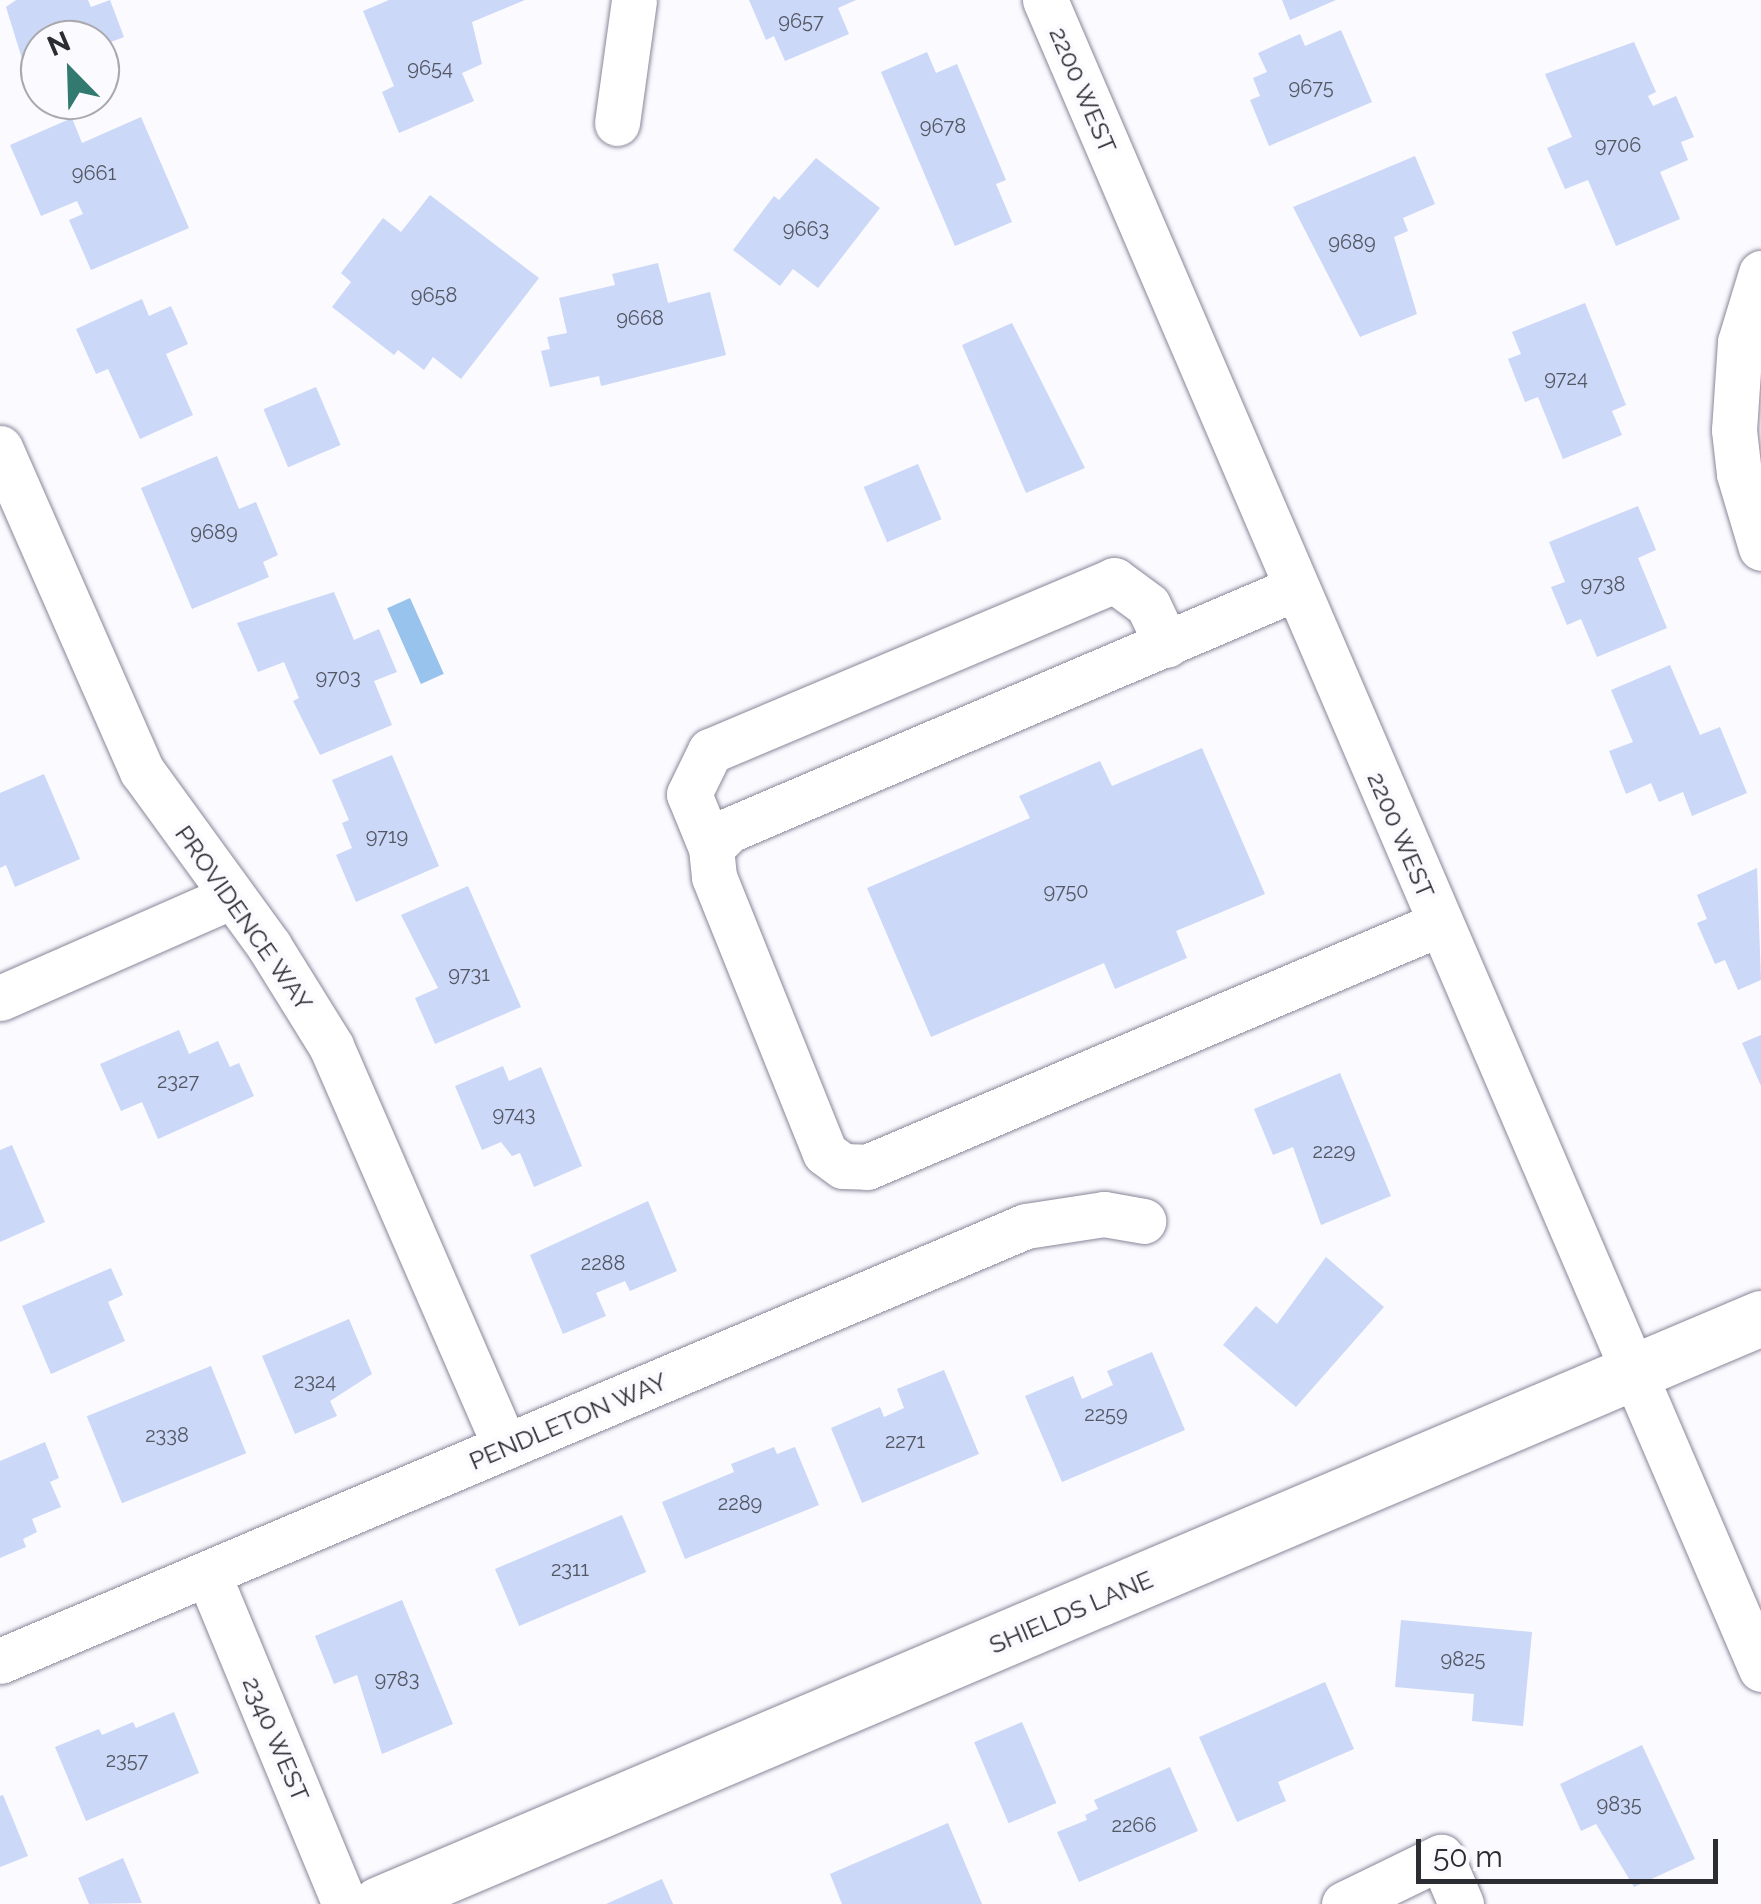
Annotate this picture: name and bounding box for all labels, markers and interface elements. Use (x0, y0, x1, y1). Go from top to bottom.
house number: 9657 (778, 9, 824, 33)
north arrow (20, 20, 120, 120)
street label: 2200 WEST (1043, 22, 1123, 158)
text: N (43, 24, 75, 63)
house number: 9654 (407, 56, 453, 80)
house number: 9675 (1288, 75, 1334, 99)
house number: 9678 (920, 114, 966, 138)
house number: 9706 (1595, 133, 1641, 157)
house number: 9661 (72, 161, 116, 185)
house number: 9663 (783, 217, 829, 241)
house number: 9689 (1328, 230, 1376, 254)
house number: 9658 (411, 283, 457, 307)
house number: 9668 (616, 306, 664, 330)
house number: 9724 (1544, 366, 1588, 390)
house number: 9689 (190, 520, 238, 544)
house number: 9738 (1581, 572, 1625, 596)
house number: 9703 (315, 665, 361, 689)
street label: 2200 WEST (1361, 767, 1441, 903)
street label: PROVIDENCE WAY (169, 819, 319, 1017)
house number: 9719 (366, 824, 408, 848)
house number: 9750 (1043, 879, 1089, 903)
house number: 9731 (448, 962, 490, 986)
house number: 2327 (157, 1069, 199, 1093)
house number: 9743 (493, 1102, 535, 1126)
house number: 2229 (1313, 1139, 1355, 1163)
house number: 2288 (581, 1251, 625, 1275)
street label: PENDLETON WAY (464, 1366, 672, 1476)
house number: 2324 (294, 1369, 336, 1393)
house number: 2259 (1084, 1402, 1128, 1426)
house number: 2338 (145, 1423, 189, 1447)
house number: 2271 (885, 1429, 925, 1453)
house number: 2289 (718, 1491, 762, 1515)
house number: 2311 (551, 1557, 589, 1581)
street label: SHIELDS LANE (985, 1564, 1157, 1660)
house number: 9825 (1441, 1647, 1485, 1671)
house number: 9783 (375, 1667, 419, 1691)
street label: 2340 WEST (236, 1672, 316, 1806)
house number: 2357 (106, 1748, 148, 1772)
house number: 9835 (1596, 1792, 1642, 1816)
house number: 2266 (1112, 1813, 1156, 1837)
scale bar (1421, 1819, 1724, 1881)
text: 50 m (1433, 1839, 1503, 1874)

